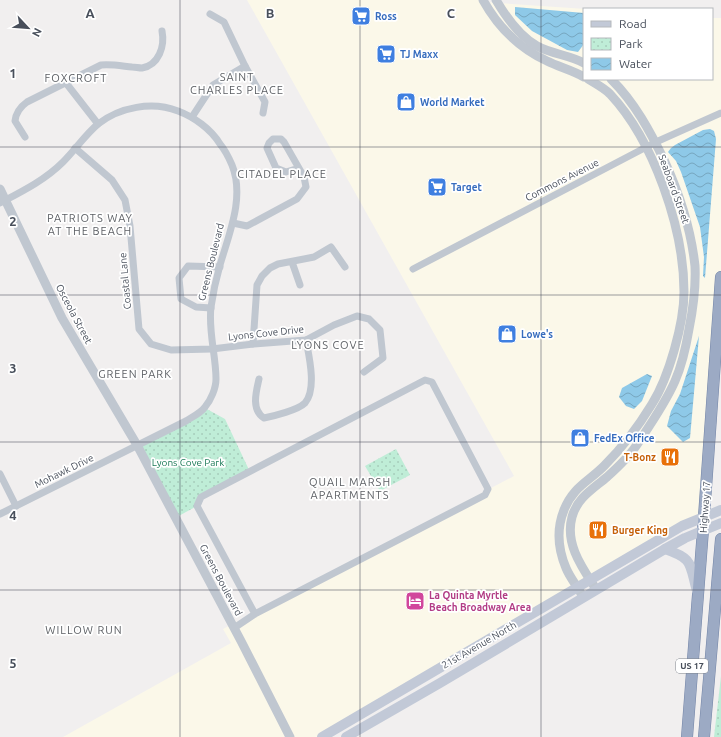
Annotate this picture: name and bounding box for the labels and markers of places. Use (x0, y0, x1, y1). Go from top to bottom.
supermarket icon: Ross (350, 5, 372, 27)
place label: Ross (375, 11, 397, 22)
supermarket icon: TJ Maxx (375, 43, 397, 65)
place label: TJ Maxx (400, 49, 439, 60)
shop icon: World Market (395, 91, 417, 113)
place label: World Market (420, 97, 485, 108)
supermarket icon: Target (426, 176, 448, 198)
place label: Target (451, 182, 482, 193)
shop icon: Lowe's (496, 323, 518, 345)
place label: Lowe's (521, 329, 553, 340)
shop icon: FedEx Office (569, 427, 591, 449)
place label: FedEx Office (594, 433, 655, 444)
restaurant icon: T-Bonz (659, 446, 681, 468)
place label: T-Bonz (624, 452, 656, 463)
restaurant icon: Burger King (587, 519, 609, 541)
place label: Burger King (612, 525, 668, 536)
hotel icon: La Quinta Myrtle Beach Broadway Area (404, 590, 426, 612)
place label: La Quinta Myrtle Beach Broadway Area (429, 590, 531, 613)

